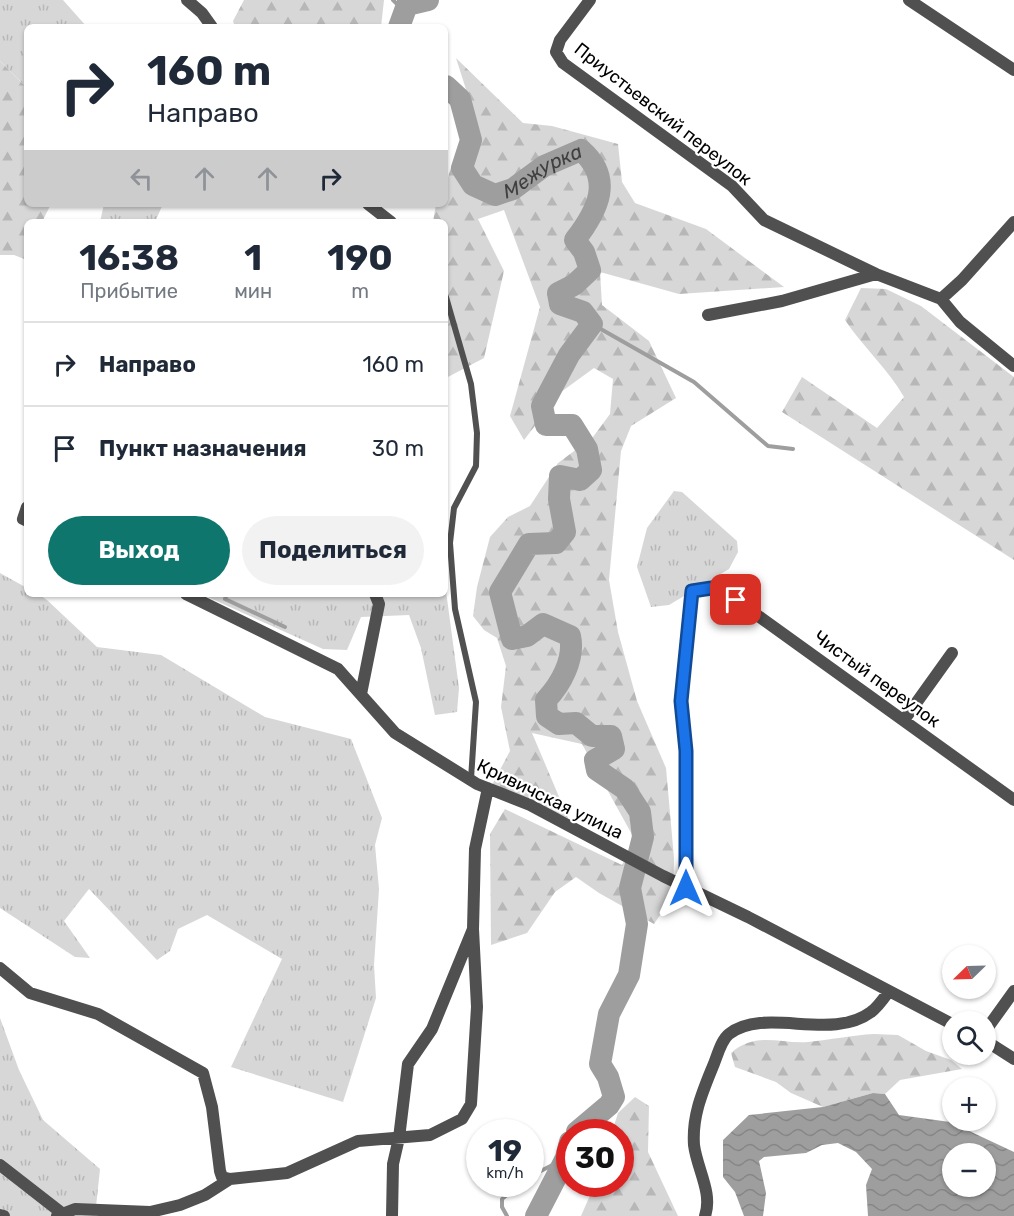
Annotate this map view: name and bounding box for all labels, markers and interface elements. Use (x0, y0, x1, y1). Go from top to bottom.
street label: Приустьевский переулок (570, 38, 756, 190)
text: 160 m (147, 46, 271, 96)
icon: right (48, 48, 126, 126)
text: Направо (147, 97, 259, 129)
water label: Межурка (500, 139, 586, 203)
icon: left (125, 162, 158, 195)
icon: ahead (188, 162, 221, 195)
icon: ahead (251, 162, 284, 195)
icon: right (314, 162, 347, 195)
text: 16:38 (79, 236, 179, 279)
text: 1 (244, 236, 262, 279)
text: 190 (327, 236, 393, 279)
text: Прибытие (80, 279, 178, 303)
text: мин (234, 279, 272, 303)
text: m (351, 279, 369, 303)
icon: right (48, 348, 81, 381)
text: Направо (99, 351, 196, 378)
text: 160 m (362, 351, 424, 378)
icon: arrive (48, 432, 81, 465)
text: Пункт назначения (99, 435, 307, 462)
text: 30 m (372, 435, 424, 462)
button: Выход (48, 516, 230, 585)
button: Поделиться (242, 516, 424, 585)
pin (710, 574, 761, 625)
icon: arrive (719, 583, 752, 616)
street label: Чистый переулок (809, 626, 945, 732)
street label: Кривичская улица (473, 754, 627, 844)
position arrow (654, 856, 718, 920)
north arrow (942, 945, 996, 999)
map controls (942, 945, 996, 1197)
button: search (942, 1011, 996, 1065)
button: + (942, 1077, 996, 1131)
speed limit sign: 30 (556, 1119, 634, 1197)
text: 19 (488, 1133, 522, 1169)
button: − (942, 1143, 996, 1197)
text: km/h (486, 1164, 524, 1182)

